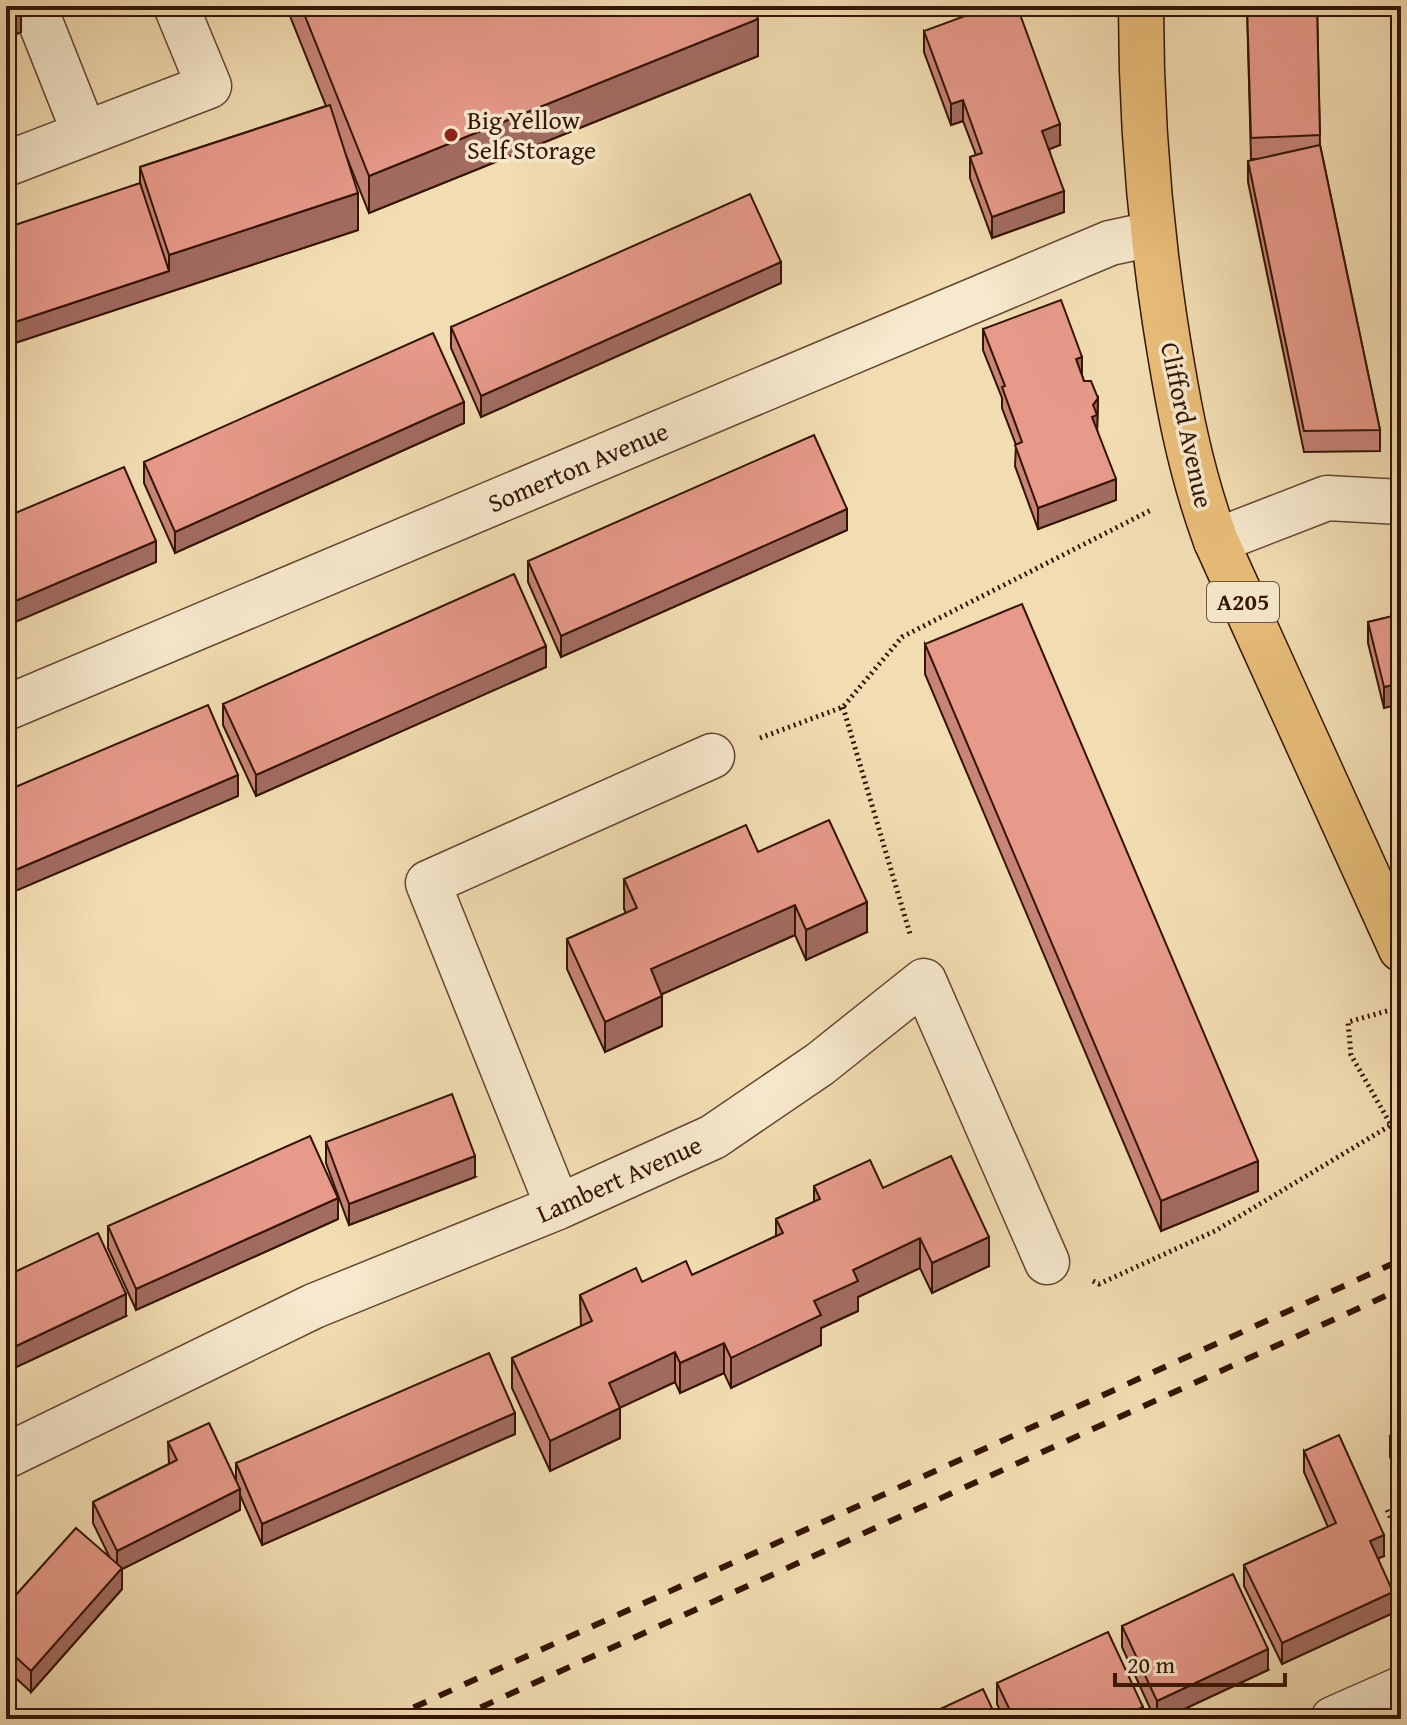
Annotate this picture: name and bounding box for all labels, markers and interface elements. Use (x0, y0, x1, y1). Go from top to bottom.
place label: Big Yellow Self Storage (467, 100, 596, 169)
marker: Big Yellow Self Storage (442, 126, 460, 144)
street label: Clifford Avenue (1151, 338, 1224, 511)
street label: Somerton Avenue (481, 411, 674, 522)
road number: A205 (1207, 582, 1279, 622)
street label: Lambert Avenue (530, 1125, 708, 1232)
scale bar (1115, 1637, 1285, 1687)
text: 20 m (1127, 1647, 1175, 1682)

